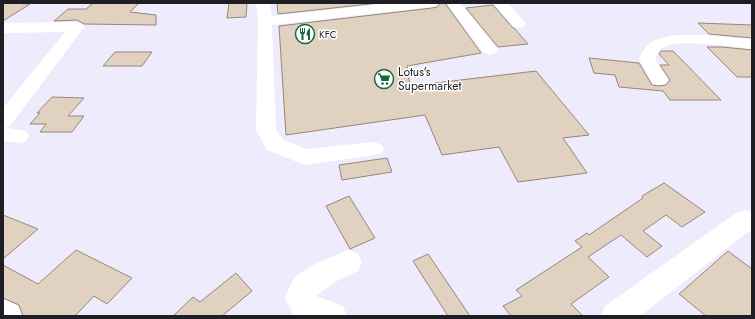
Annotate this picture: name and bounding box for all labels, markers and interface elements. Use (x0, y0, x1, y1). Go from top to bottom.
restaurant icon: KFC (294, 23, 316, 45)
place label: KFC (319, 27, 337, 42)
place label: Lotus's Supermarket (398, 63, 462, 95)
supermarket icon: Lotus's Supermarket (373, 68, 395, 90)

